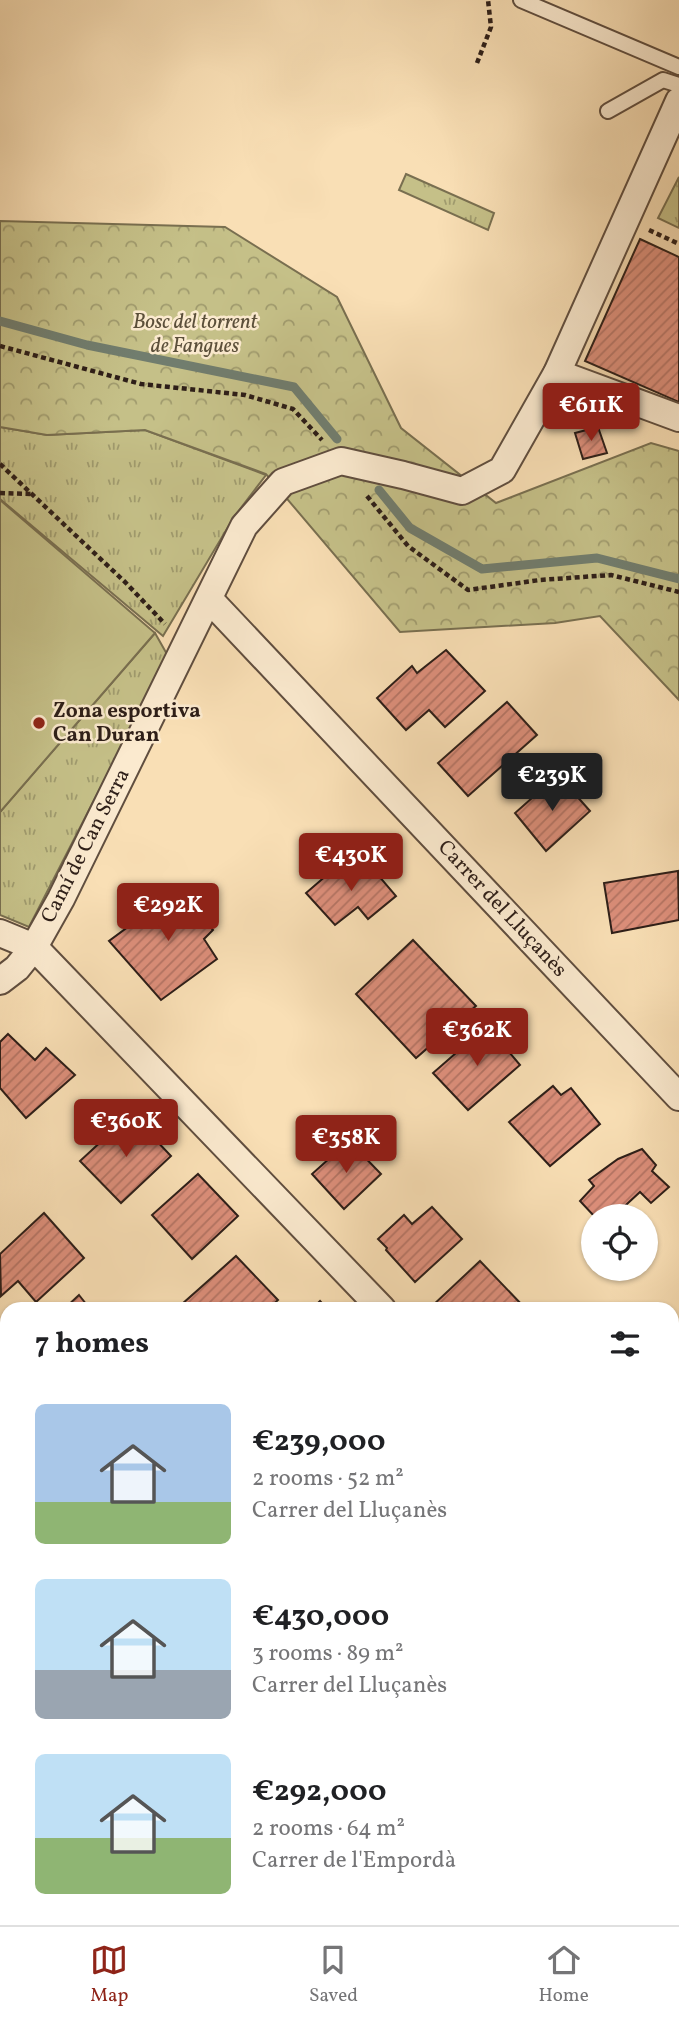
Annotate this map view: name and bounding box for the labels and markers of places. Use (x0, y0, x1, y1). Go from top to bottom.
pin: €611K (542, 384, 640, 443)
place label: Zona esportiva Can Duran (53, 697, 201, 750)
marker: Zona esportiva Can Duran (31, 715, 47, 731)
pin: €239K (503, 754, 601, 813)
pin: €430K (302, 834, 400, 893)
pin: €292K (119, 884, 217, 943)
pin: €362K (428, 1009, 526, 1068)
pin: €360K (77, 1100, 175, 1159)
pin: €358K (297, 1116, 395, 1175)

